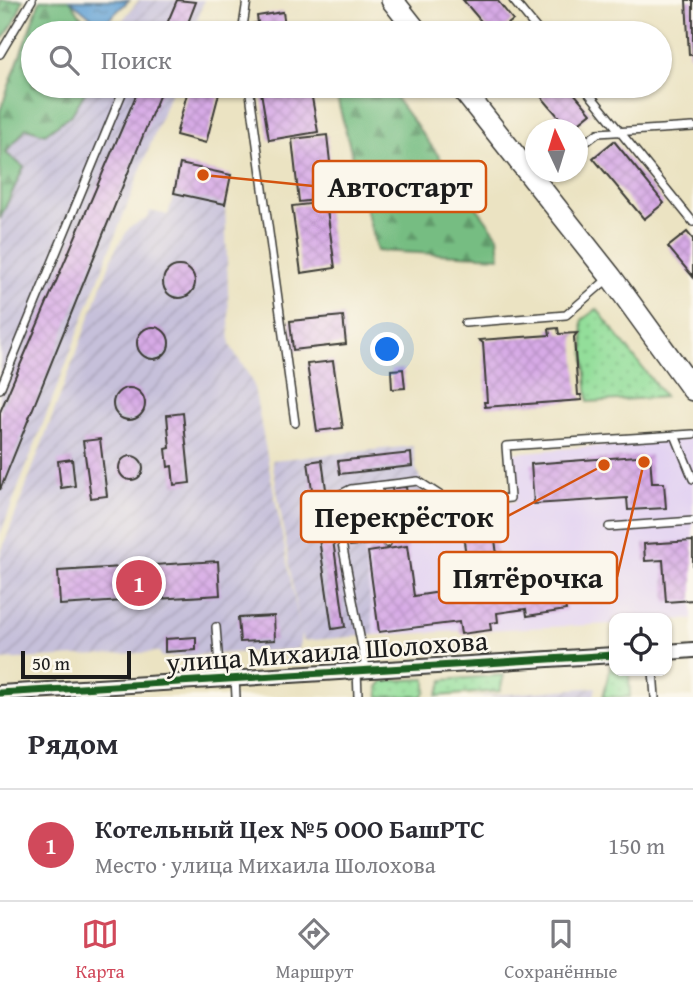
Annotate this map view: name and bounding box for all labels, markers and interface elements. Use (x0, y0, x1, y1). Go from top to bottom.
search box (21, 21, 672, 98)
text: Поиск (101, 40, 172, 79)
icon: search (45, 41, 83, 79)
north arrow (525, 119, 588, 182)
callout: Автостарт (313, 161, 486, 212)
text: Автостарт (327, 164, 474, 208)
your location (370, 332, 404, 366)
callout: Перекрёсток (301, 491, 508, 542)
text: Перекрёсток (315, 494, 494, 538)
callout: Пятёрочка (439, 552, 617, 603)
text: Пятёрочка (453, 555, 604, 599)
pin: 1 (116, 557, 162, 609)
map controls (609, 613, 672, 676)
button: locate (609, 613, 672, 676)
street label: улица Михаила Шолохова (164, 619, 490, 682)
scale bar (21, 648, 131, 680)
text: 50 m (32, 649, 70, 677)
text: Рядом (28, 721, 119, 765)
text: Котельный Цех №5 ООО БашРТС (95, 809, 485, 848)
text: 1 (45, 829, 57, 862)
text: 150 m (608, 829, 665, 862)
text: Место · улица Михаила Шолохова (95, 848, 436, 881)
tab: Карта (75, 915, 125, 985)
tab: Маршрут (276, 915, 353, 985)
tab: Сохранённые (504, 915, 617, 985)

